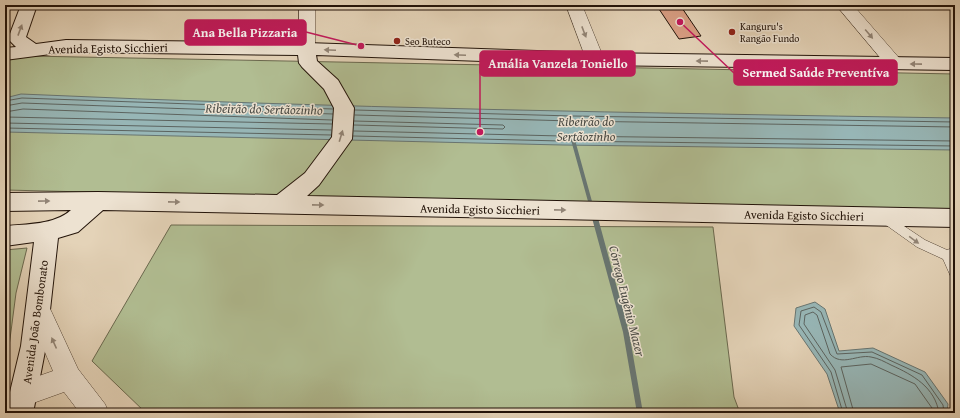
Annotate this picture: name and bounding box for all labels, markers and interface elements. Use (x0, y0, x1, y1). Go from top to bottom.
place label: Kanguru's Rangão Fundo (740, 19, 799, 46)
callout: Ana Bella Pizzaria (185, 20, 306, 45)
text: Ana Bella Pizzaria (193, 23, 298, 42)
one-way arrow (17, 24, 23, 36)
one-way arrow (581, 27, 587, 38)
marker: Kanguru's Rangão Fundo (727, 27, 737, 37)
one-way arrow (864, 29, 873, 39)
place label: Seo Buteco (405, 34, 451, 49)
marker: Seo Buteco (392, 36, 402, 46)
street label: Avenida Egisto Sicchieri (48, 38, 169, 58)
one-way arrow (323, 47, 336, 53)
one-way arrow (454, 51, 466, 58)
callout: Amália Vanzela Toniello (480, 51, 635, 76)
text: Amália Vanzela Toniello (488, 54, 628, 73)
one-way arrow (695, 58, 708, 64)
callout: Sermed Saúde Preventíva (734, 60, 897, 85)
one-way arrow (910, 60, 922, 67)
text: Sermed Saúde Preventíva (743, 63, 890, 82)
water label: Ribeirão do Sertãozinho (204, 98, 323, 120)
water label: Ribeirão do Sertãozinho (557, 112, 616, 146)
one-way arrow (338, 130, 344, 143)
one-way arrow (38, 198, 51, 204)
one-way arrow (168, 199, 181, 205)
street label: Avenida Egisto Sicchieri (420, 199, 541, 219)
one-way arrow (312, 202, 325, 208)
street label: Avenida Egisto Sicchieri (744, 205, 865, 225)
one-way arrow (554, 207, 566, 214)
one-way arrow (909, 236, 920, 244)
water label: Córrego Eugênio Mazer (604, 244, 650, 359)
street label: Avenida João Bombonato (18, 259, 52, 385)
one-way arrow (50, 337, 57, 349)

